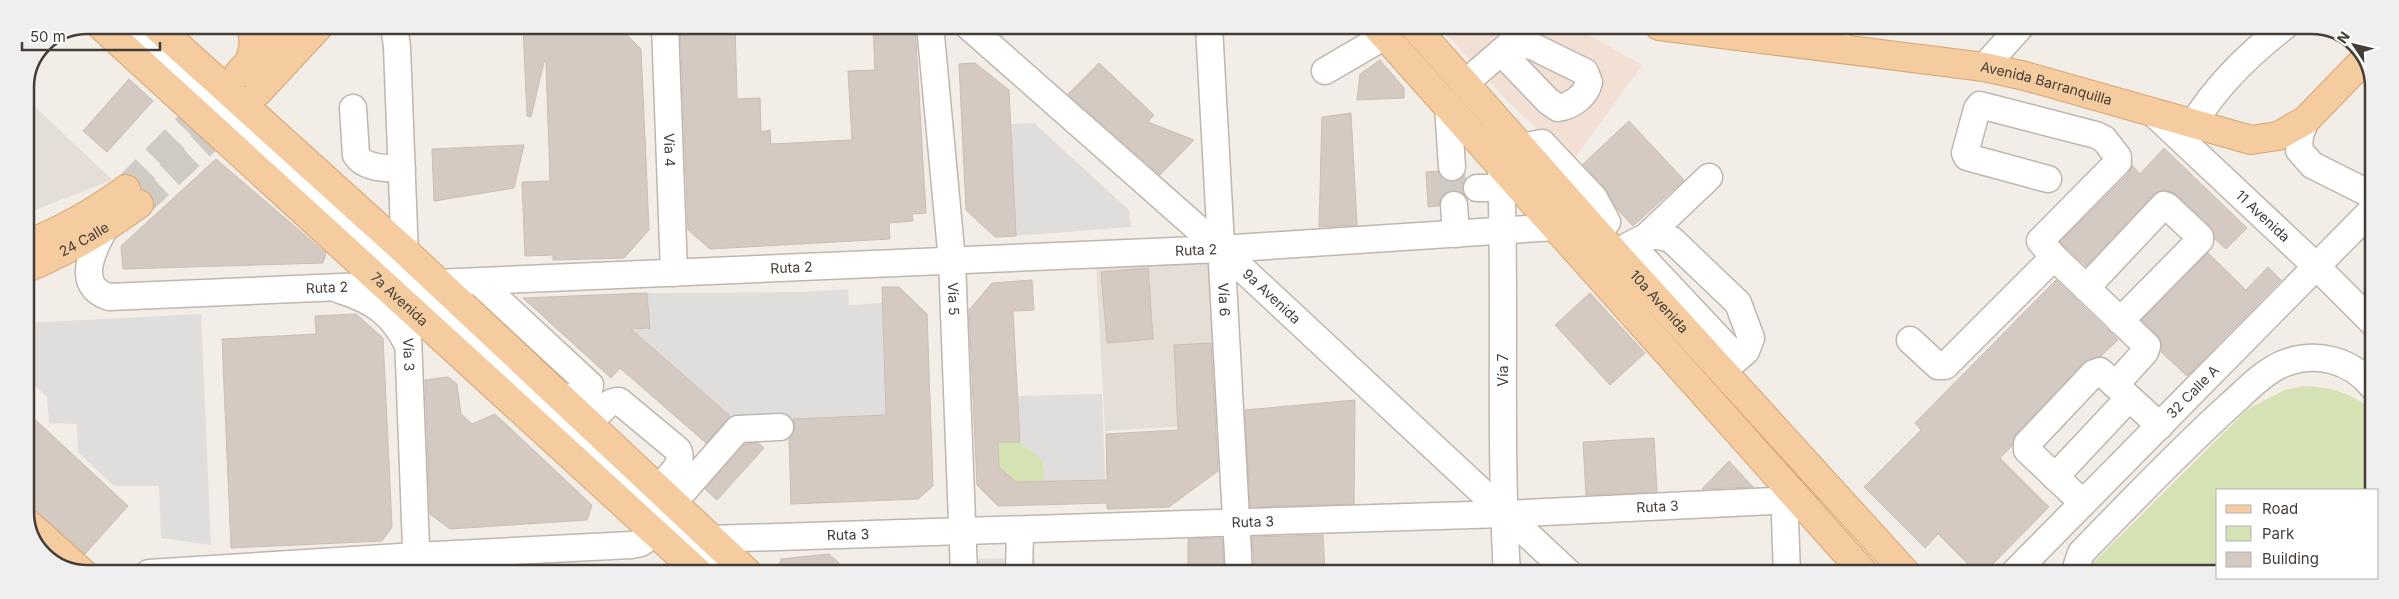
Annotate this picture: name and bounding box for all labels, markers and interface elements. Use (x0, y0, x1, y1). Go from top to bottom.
scale bar (22, 20, 160, 52)
north arrow (2329, 20, 2379, 70)
text: 50 m (30, 27, 66, 46)
text: N (2333, 28, 2353, 47)
street label: Avenida Barranquilla (1979, 58, 2114, 108)
street label: Vía 4 (661, 133, 679, 167)
street label: 11 Avenida (2233, 186, 2294, 245)
street label: 24 Calle (56, 218, 112, 260)
street label: Ruta 2 (1175, 240, 1218, 259)
street label: Ruta 2 (770, 258, 813, 276)
street label: 9a Avenida (1240, 265, 1305, 327)
street label: 10a Avenida (1627, 266, 1693, 336)
street label: 7a Avenida (368, 268, 432, 329)
street label: Ruta 2 (305, 278, 348, 297)
street label: Vía 5 (945, 282, 963, 316)
street label: Vía 6 (1215, 282, 1234, 317)
street label: Vía 3 (400, 337, 418, 372)
street label: Vía 7 (1494, 354, 1511, 386)
street label: 32 Calle A (2163, 361, 2223, 421)
legend (2216, 489, 2379, 579)
street label: Ruta 3 (1636, 497, 1679, 516)
text: Road (2262, 499, 2298, 518)
street label: Ruta 3 (1231, 512, 1274, 531)
text: Park (2262, 524, 2295, 543)
street label: Ruta 3 (826, 525, 869, 543)
text: Building (2262, 549, 2319, 568)

